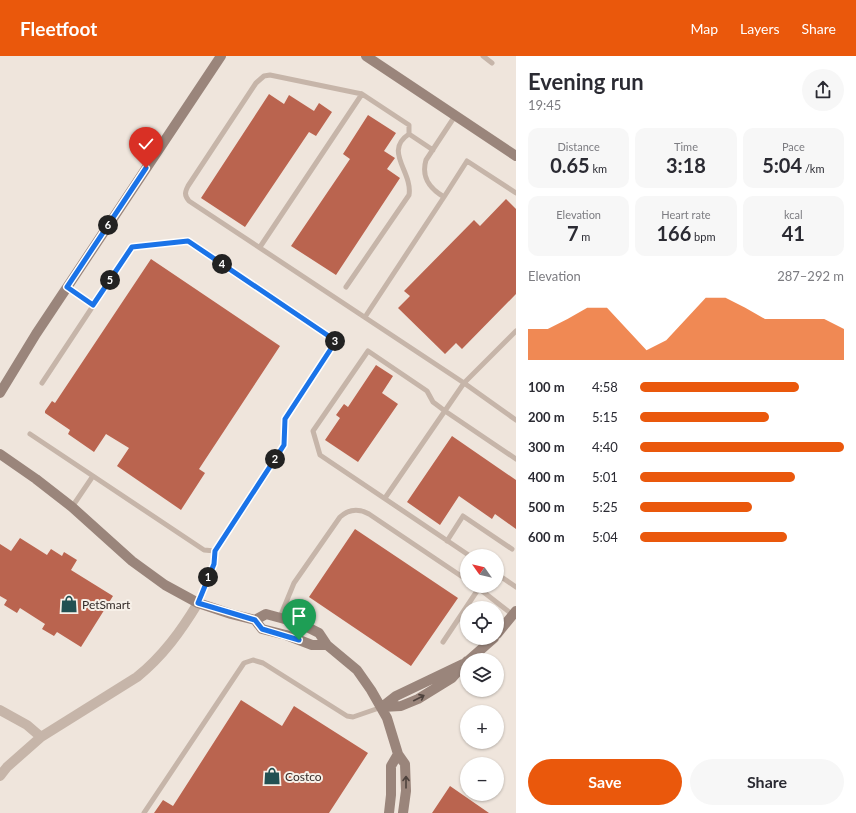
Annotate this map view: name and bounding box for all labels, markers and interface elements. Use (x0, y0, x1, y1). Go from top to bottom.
text: Fleetfoot (20, 17, 97, 40)
text: Map (690, 20, 718, 37)
text: Layers (740, 20, 780, 37)
text: Share (802, 20, 836, 37)
text: Evening run (528, 68, 644, 95)
button: share (802, 69, 844, 111)
text: 19:45 (528, 97, 561, 113)
pin (129, 127, 163, 168)
icon: check (135, 133, 157, 155)
text: Distance (558, 140, 600, 153)
text: Time (674, 140, 698, 153)
text: Pace (782, 140, 805, 153)
text: 0.65 (550, 153, 590, 177)
text: 3:18 (666, 153, 706, 177)
text: 5:04 (762, 153, 802, 177)
text: km (590, 162, 607, 175)
text: /km (802, 162, 825, 175)
text: Elevation (556, 208, 601, 221)
text: Heart rate (661, 208, 711, 221)
text: kcal (784, 208, 803, 221)
pin: 6 (98, 215, 118, 235)
text: 6 (105, 218, 111, 231)
text: 7 (567, 221, 579, 245)
text: 166 (656, 221, 691, 245)
text: 41 (782, 221, 805, 245)
text: m (579, 230, 590, 243)
text: bpm (691, 230, 716, 243)
pin: 4 (212, 254, 232, 274)
text: 4 (219, 257, 225, 270)
text: Elevation (528, 268, 581, 284)
text: 287–292 m (777, 268, 844, 284)
pin: 5 (100, 270, 120, 290)
text: 5 (107, 273, 113, 286)
pin: 3 (325, 331, 345, 351)
text: 3 (332, 334, 338, 347)
text: 100 m (528, 379, 565, 395)
text: 4:58 (592, 379, 618, 395)
text: 200 m (528, 409, 565, 425)
text: 5:15 (592, 409, 618, 425)
text: 300 m (528, 439, 565, 455)
text: 4:40 (592, 439, 618, 455)
pin: 2 (265, 449, 285, 469)
text: 2 (272, 452, 278, 465)
text: 400 m (528, 469, 565, 485)
text: 5:01 (592, 469, 618, 485)
text: 500 m (528, 499, 565, 515)
text: 5:25 (592, 499, 618, 515)
text: 600 m (528, 529, 565, 545)
text: 5:04 (592, 529, 618, 545)
north arrow (460, 549, 504, 593)
map controls (460, 549, 504, 801)
pin: 1 (198, 567, 218, 587)
text: 1 (205, 570, 211, 583)
shop icon: PetSmart (59, 594, 79, 614)
place label: PetSmart (82, 597, 131, 612)
pin (282, 599, 316, 640)
button: locate (460, 601, 504, 645)
icon: arrive (288, 605, 310, 627)
button: layers (460, 653, 504, 697)
one-way arrow (413, 694, 425, 701)
button: + (460, 705, 504, 749)
button: − (460, 757, 504, 801)
button: Save (528, 759, 682, 805)
button: Share (690, 759, 844, 805)
shop icon: Costco (262, 766, 282, 786)
place label: Costco (285, 769, 322, 784)
one-way arrow (402, 776, 410, 789)

